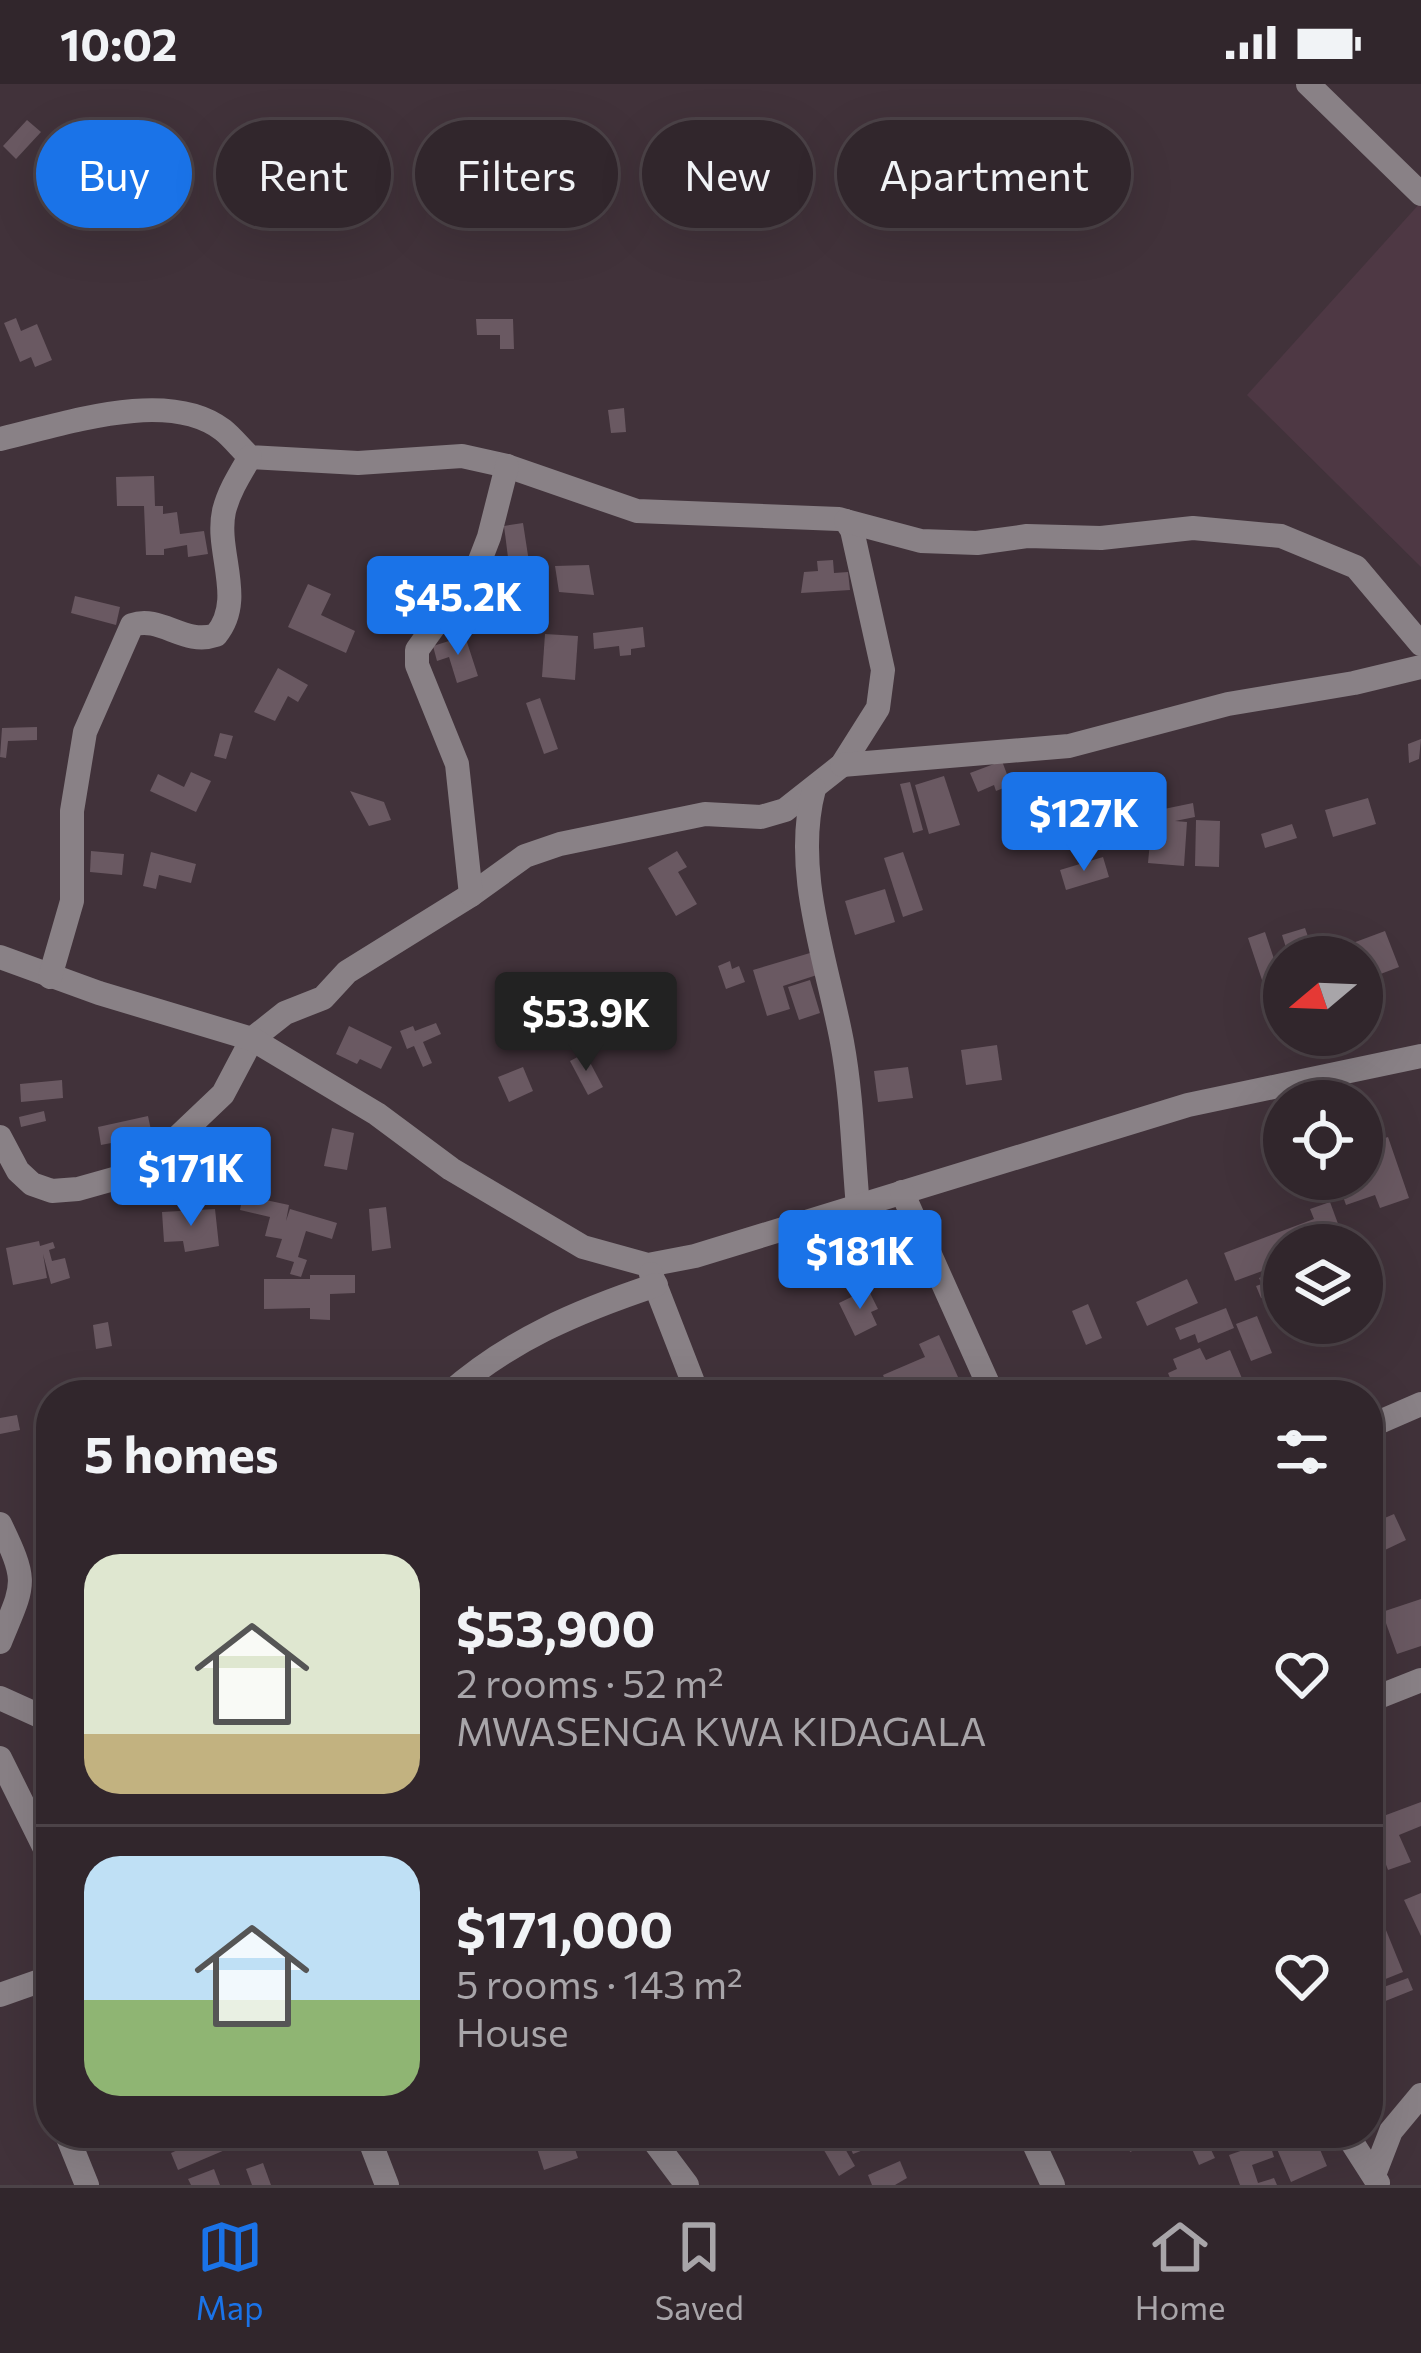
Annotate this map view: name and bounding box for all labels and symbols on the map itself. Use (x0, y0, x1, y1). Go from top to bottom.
pin: $45.2K (360, 556, 556, 658)
pin: $127K (1000, 772, 1168, 874)
north arrow (1263, 936, 1383, 1056)
pin: $53.9K (488, 972, 684, 1074)
pin: $171K (107, 1127, 275, 1229)
pin: $181K (776, 1210, 944, 1312)

